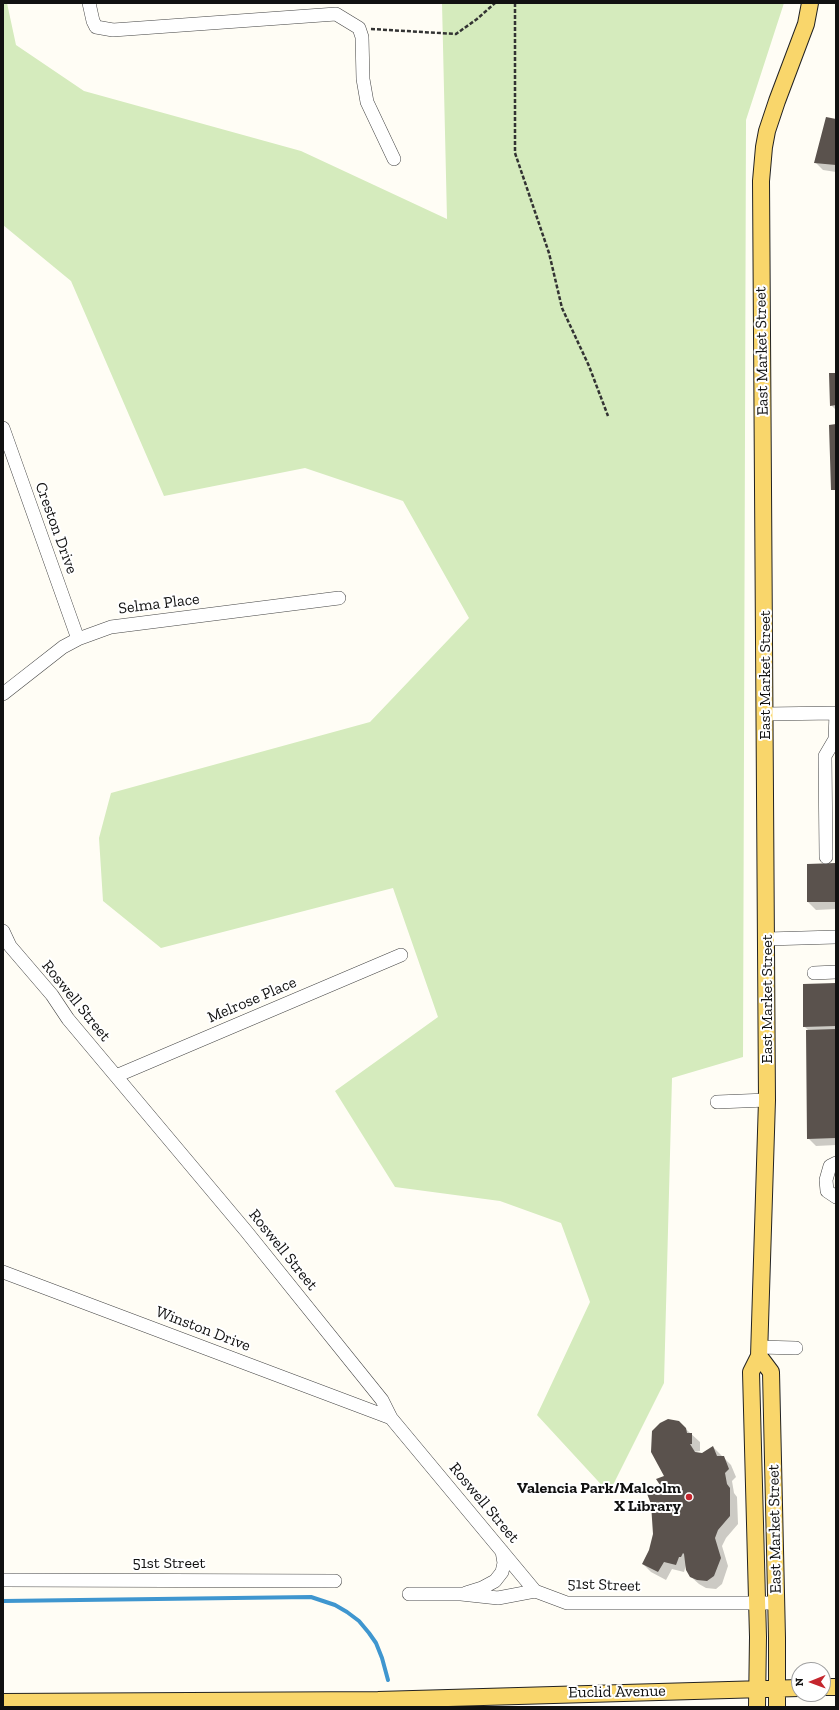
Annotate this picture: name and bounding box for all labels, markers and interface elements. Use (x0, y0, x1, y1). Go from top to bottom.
street label: East Market Street (751, 286, 773, 416)
street label: Creston Drive (31, 480, 81, 576)
street label: Selma Place (117, 590, 201, 618)
street label: East Market Street (755, 610, 775, 740)
street label: East Market Street (757, 934, 777, 1064)
street label: Roswell Street (37, 957, 115, 1045)
street label: Melrose Place (205, 973, 299, 1027)
street label: Roswell Street (244, 1206, 322, 1294)
street label: Winston Drive (153, 1302, 253, 1356)
street label: Roswell Street (445, 1459, 523, 1547)
street label: East Market Street (764, 1464, 786, 1594)
place label: Valencia Park/Malcolm X Library (517, 1478, 681, 1516)
marker: Valencia Park/Malcolm X Library (684, 1492, 694, 1502)
street label: 51st Street (132, 1553, 206, 1573)
street label: 51st Street (567, 1574, 641, 1596)
north arrow (791, 1662, 831, 1702)
text: N (793, 1678, 806, 1687)
street label: Euclid Avenue (568, 1682, 666, 1702)

